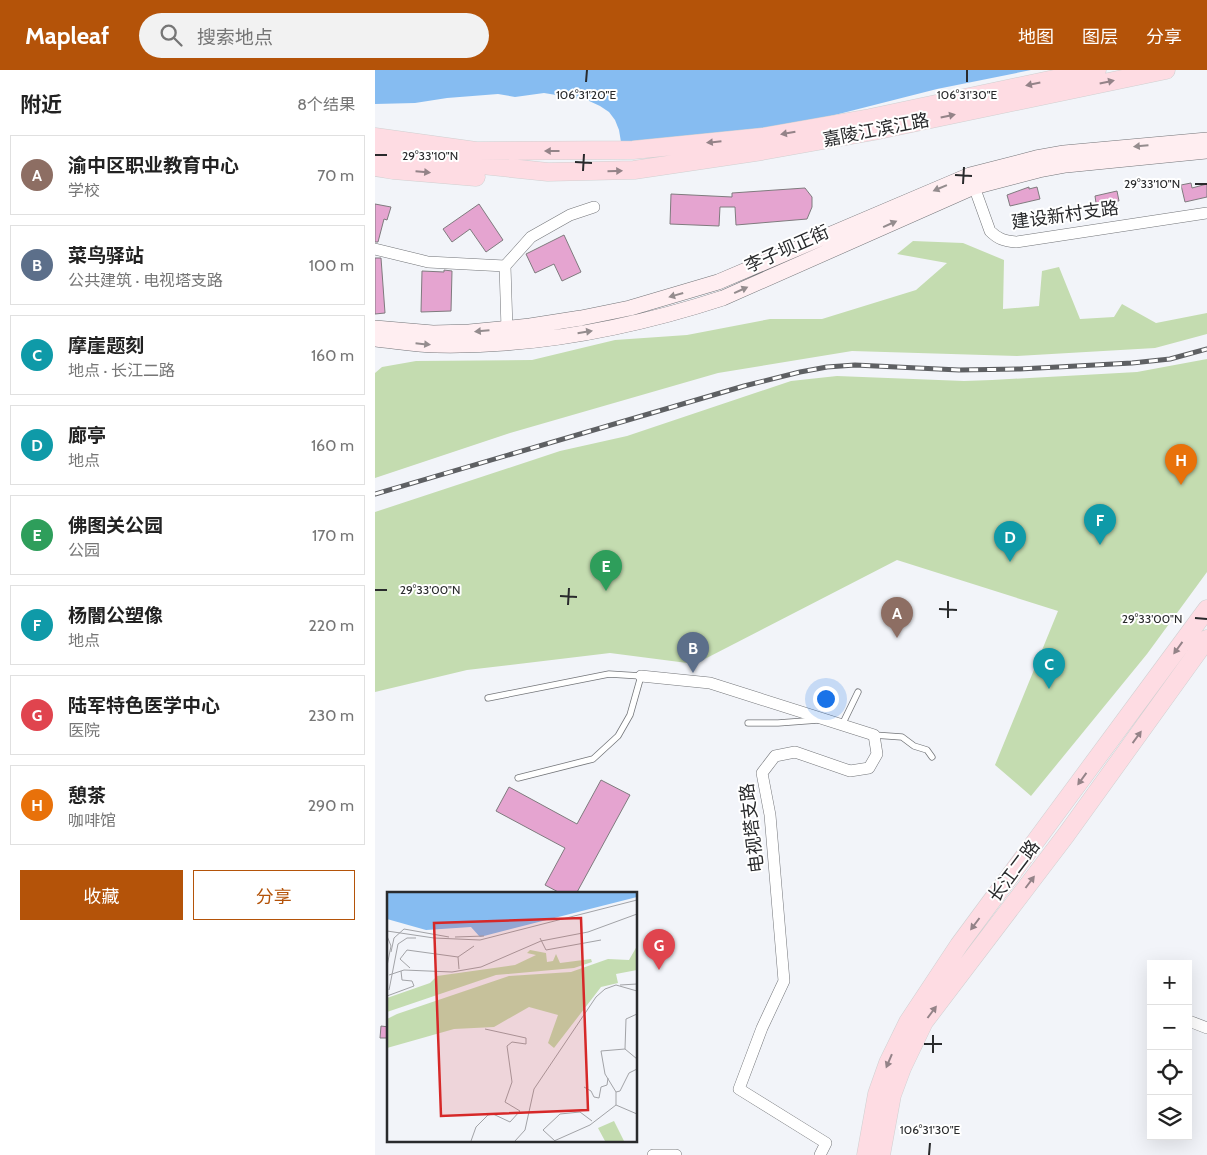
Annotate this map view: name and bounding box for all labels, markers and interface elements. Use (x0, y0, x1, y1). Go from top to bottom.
search box (139, 13, 489, 58)
text: Mapleaf (25, 21, 109, 50)
icon: search (157, 21, 185, 49)
text: 搜索地点 (197, 26, 273, 49)
text: 地图 (1018, 26, 1054, 48)
text: 图层 (1082, 26, 1118, 48)
text: 分享 (1146, 26, 1182, 48)
one-way arrow (1099, 78, 1115, 86)
one-way arrow (1024, 80, 1040, 88)
text: 106°31'20"E (556, 87, 616, 102)
text: 106°31'30"E (937, 87, 998, 102)
text: 附近 (20, 92, 62, 117)
text: 8个结果 (297, 95, 355, 114)
street label: 嘉陵江滨江路 (821, 109, 931, 151)
one-way arrow (940, 111, 956, 119)
one-way arrow (779, 129, 795, 137)
one-way arrow (706, 138, 722, 146)
one-way arrow (1133, 142, 1149, 150)
one-way arrow (544, 147, 560, 155)
text: 29°33'10"N (402, 148, 458, 163)
text: 渝中区职业教育中心 (68, 154, 239, 177)
text: A (32, 166, 42, 185)
text: 70 m (317, 166, 354, 185)
one-way arrow (608, 166, 624, 174)
one-way arrow (416, 169, 432, 177)
text: 29°33'10"N (1124, 176, 1180, 191)
text: 学校 (68, 181, 100, 200)
one-way arrow (932, 184, 947, 192)
street label: 建设新村支路 (1010, 197, 1120, 233)
one-way arrow (883, 220, 897, 228)
street label: 李子坝正街 (741, 221, 833, 277)
text: 菜鸟驿站 (68, 244, 144, 267)
text: B (32, 256, 42, 275)
text: 100 m (309, 256, 354, 275)
text: 公共建筑 · 电视塔支路 (68, 271, 223, 290)
one-way arrow (734, 285, 748, 293)
one-way arrow (668, 292, 683, 300)
one-way arrow (474, 327, 490, 335)
one-way arrow (577, 328, 593, 336)
text: 摩崖题刻 (68, 334, 144, 357)
one-way arrow (416, 340, 432, 348)
text: C (32, 346, 42, 365)
text: 160 m (311, 346, 354, 365)
text: 地点 · 长江二路 (68, 361, 175, 380)
text: 廊亭 (68, 424, 106, 447)
text: D (31, 436, 43, 455)
text: 160 m (311, 436, 354, 455)
pin: H (1165, 444, 1197, 485)
text: 地点 (68, 451, 100, 470)
pin: F (1084, 504, 1116, 545)
text: 佛图关公园 (68, 514, 163, 537)
pin: D (994, 521, 1026, 562)
text: E (32, 526, 42, 545)
text: 170 m (312, 526, 354, 545)
text: 公园 (68, 541, 100, 560)
pin: E (590, 550, 622, 591)
text: 29°33'00"N (400, 582, 460, 597)
pin: A (881, 597, 913, 638)
text: 杨闇公塑像 (68, 604, 163, 627)
text: 29°33'00"N (1122, 611, 1182, 626)
text: F (33, 616, 41, 635)
text: 220 m (308, 616, 354, 635)
text: 地点 (68, 631, 100, 650)
pin: B (677, 632, 709, 673)
one-way arrow (1173, 641, 1183, 655)
pin: C (1033, 648, 1065, 689)
your location (813, 686, 839, 712)
text: 陆军特色医学中心 (68, 694, 220, 717)
text: G (32, 706, 42, 725)
text: 230 m (308, 706, 354, 725)
text: 医院 (68, 721, 100, 740)
one-way arrow (1131, 731, 1142, 744)
one-way arrow (1077, 772, 1087, 786)
street label: 电视塔支路 (736, 782, 768, 874)
text: 憩茶 (68, 784, 106, 807)
text: H (31, 796, 43, 815)
text: 290 m (308, 796, 354, 815)
text: 咖啡馆 (68, 811, 116, 830)
street label: 长江二路 (984, 836, 1044, 906)
button: 收藏 (20, 870, 183, 920)
button: 分享 (193, 870, 355, 920)
one-way arrow (1025, 875, 1035, 889)
inset map (387, 892, 637, 1142)
one-way arrow (970, 917, 980, 931)
pin: G (643, 929, 675, 970)
map controls (1147, 960, 1192, 1140)
button: + (1147, 960, 1192, 1005)
one-way arrow (927, 1005, 937, 1019)
button: − (1147, 1005, 1192, 1050)
button: locate (1147, 1050, 1192, 1095)
one-way arrow (885, 1054, 893, 1068)
button: layers (1147, 1095, 1192, 1140)
text: 106°31'30"E (900, 1122, 961, 1137)

